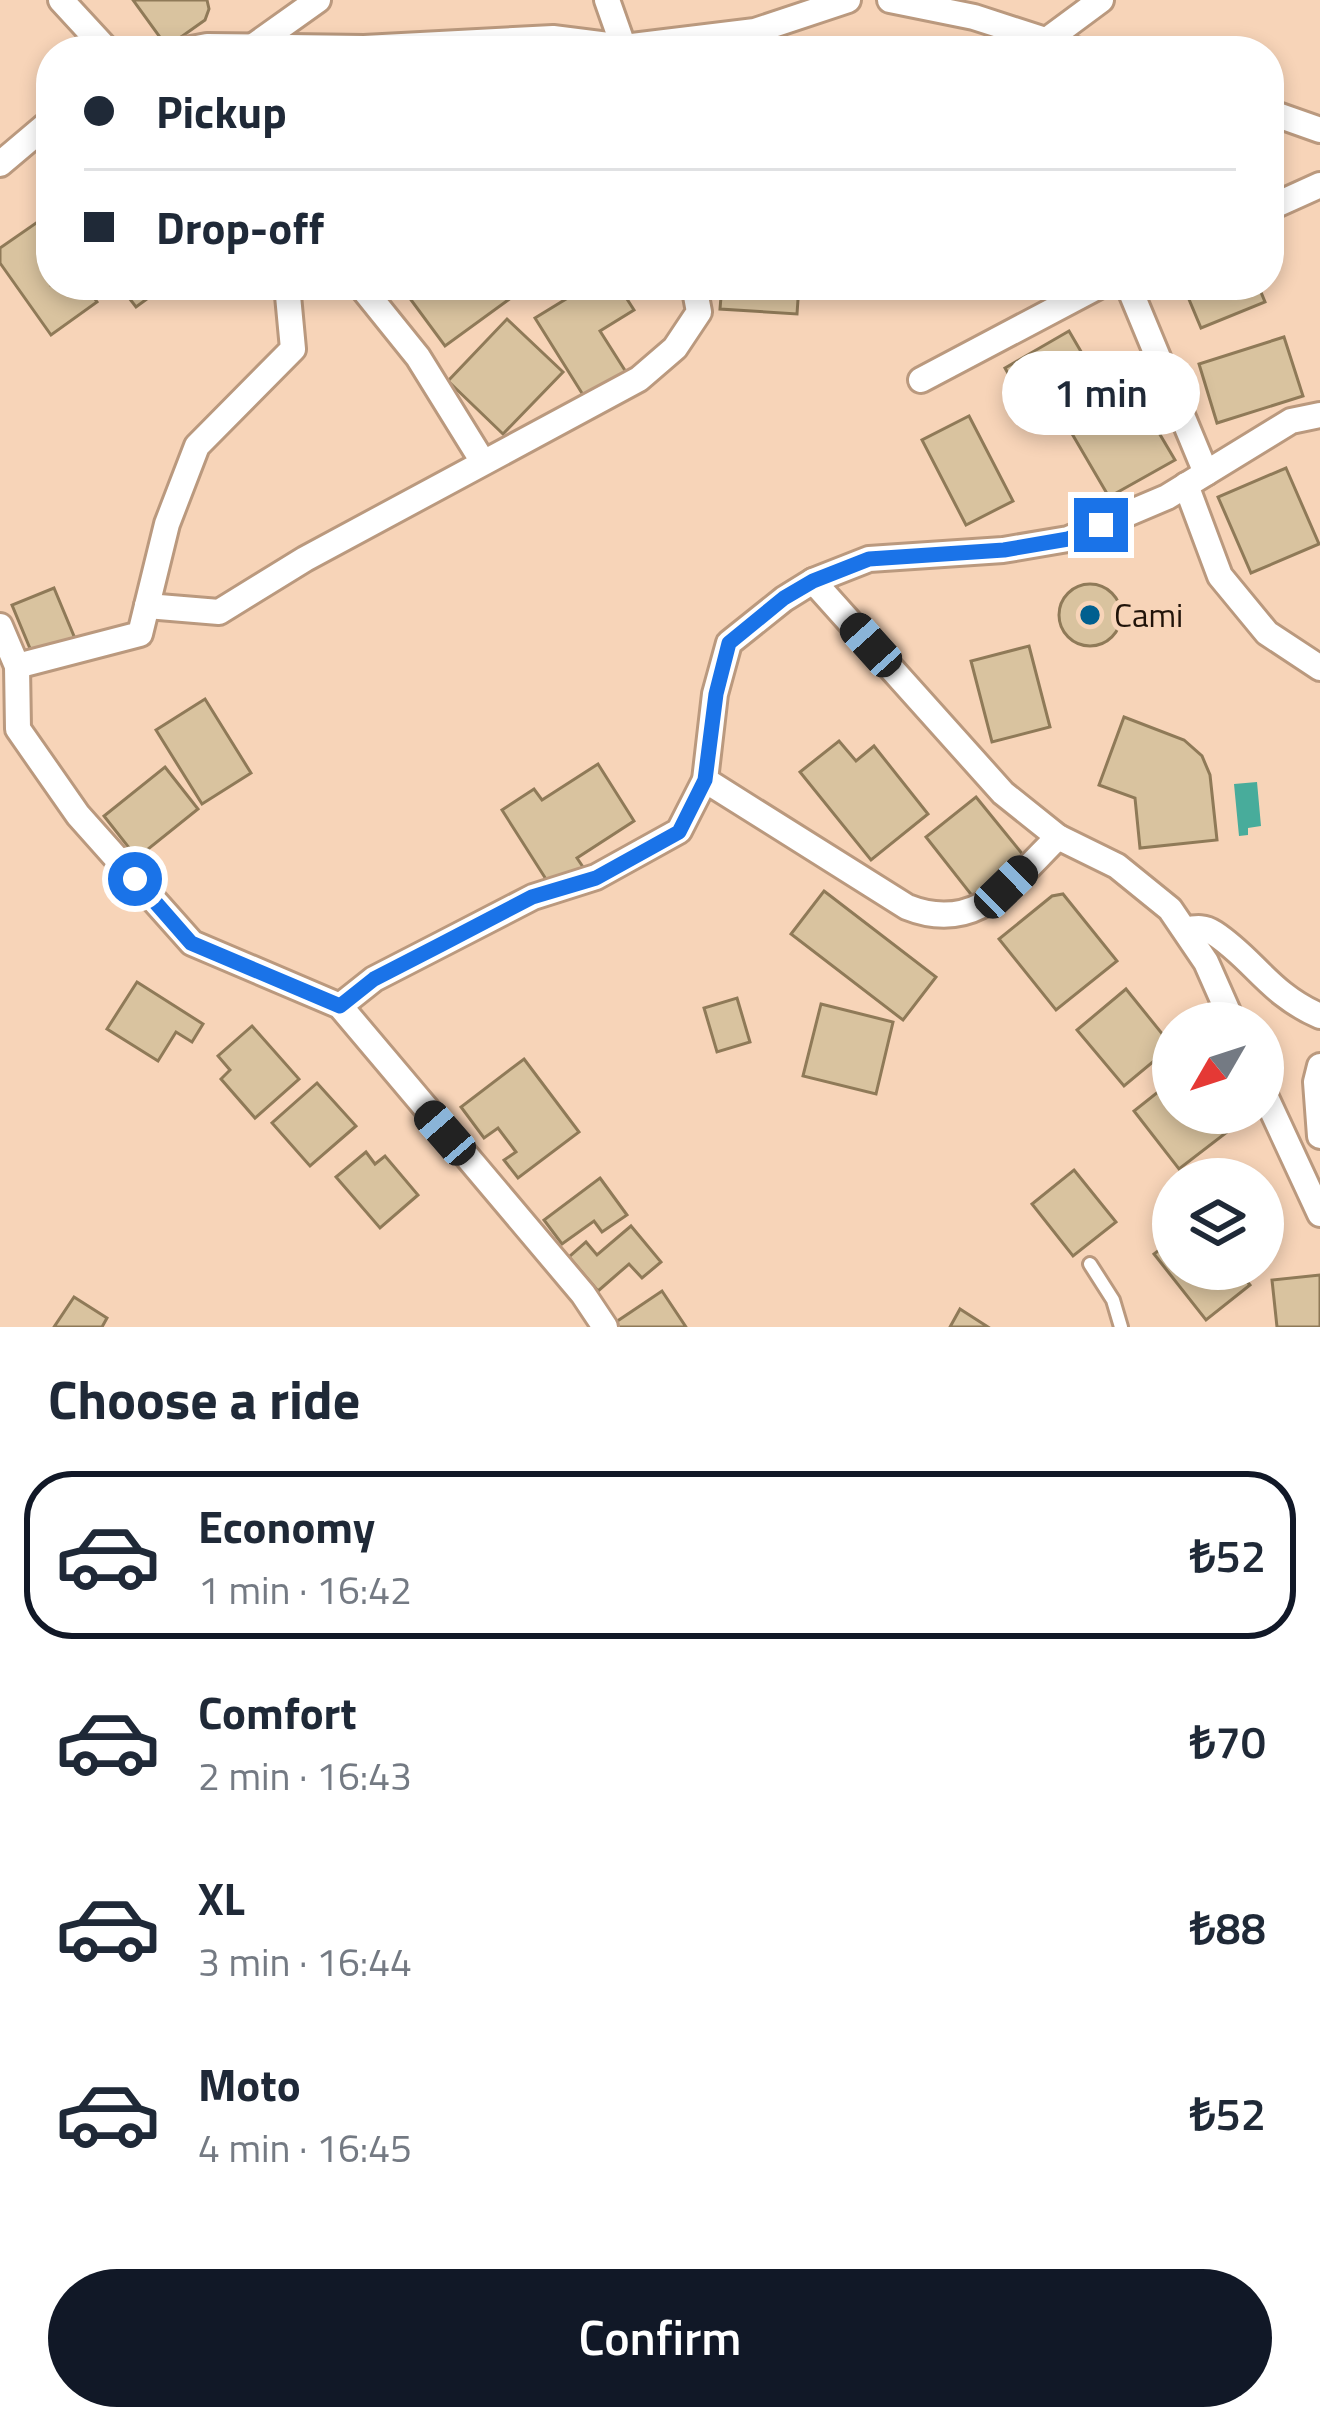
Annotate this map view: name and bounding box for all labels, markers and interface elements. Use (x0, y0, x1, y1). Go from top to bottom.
text: Pickup (156, 77, 287, 145)
text: Drop-off (156, 193, 324, 261)
callout: 1 min (1002, 351, 1200, 435)
text: 1 min (1054, 363, 1148, 422)
route end (1074, 498, 1128, 552)
place label: Cami (1114, 590, 1183, 640)
marker: Cami (1077, 602, 1103, 628)
car (834, 606, 908, 684)
car (968, 849, 1044, 925)
route start (108, 852, 162, 906)
north arrow (1152, 1002, 1284, 1134)
map controls (1152, 1002, 1284, 1290)
car (408, 1094, 482, 1172)
button: layers (1152, 1158, 1284, 1290)
text: Choose a ride (48, 1358, 360, 1440)
text: Economy (198, 1492, 375, 1560)
icon: car (54, 1501, 162, 1609)
text: ₺52 (1190, 1521, 1266, 1589)
text: 1 min · 16:42 (198, 1560, 412, 1619)
text: Comfort (198, 1678, 357, 1746)
icon: car (54, 1687, 162, 1795)
text: ₺70 (1190, 1707, 1266, 1775)
text: 2 min · 16:43 (198, 1746, 412, 1805)
text: XL (198, 1864, 245, 1932)
icon: car (54, 1873, 162, 1981)
text: ₺88 (1190, 1893, 1266, 1961)
text: 3 min · 16:44 (198, 1932, 412, 1991)
text: Moto (198, 2050, 301, 2118)
icon: car (54, 2059, 162, 2167)
text: ₺52 (1190, 2079, 1266, 2147)
text: 4 min · 16:45 (198, 2118, 412, 2177)
button: Confirm (48, 2269, 1272, 2407)

